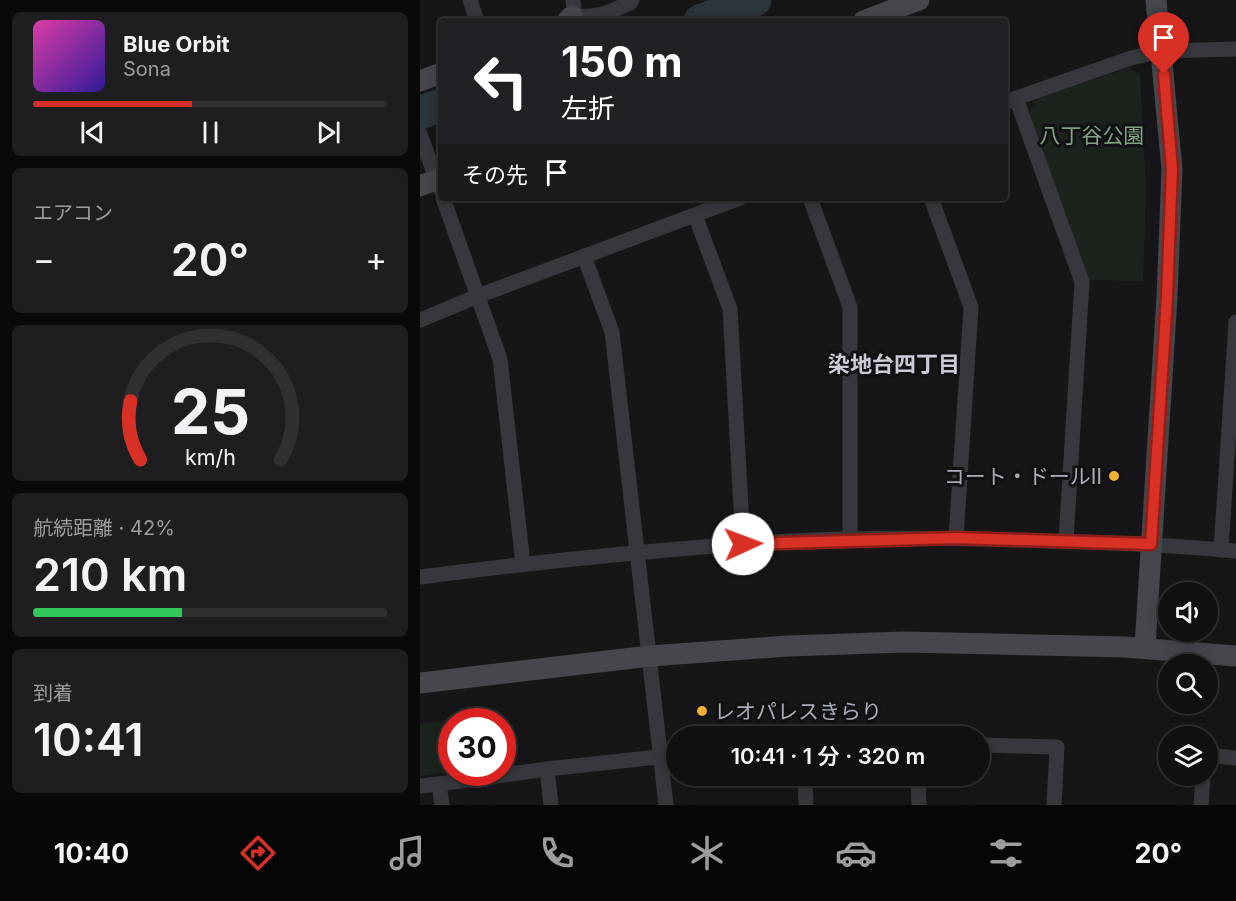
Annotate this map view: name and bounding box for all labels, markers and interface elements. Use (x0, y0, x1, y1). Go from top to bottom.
pin (1138, 12, 1189, 74)
icon: arrive (1147, 21, 1180, 54)
text: Blue Orbit (123, 31, 230, 57)
text: 150 m (561, 36, 683, 87)
icon: left (462, 42, 540, 120)
text: Sona (123, 57, 171, 81)
text: 左折 (561, 92, 615, 125)
icon: previous (76, 116, 109, 149)
icon: pause (194, 116, 227, 149)
icon: next (312, 116, 345, 149)
park label: 八丁谷公園 (1040, 123, 1145, 148)
icon: arrive (540, 156, 573, 189)
text: その先 (462, 162, 528, 188)
text: エアコン (33, 201, 113, 225)
text: 20° (171, 232, 249, 287)
text: − (33, 239, 55, 279)
text: + (365, 239, 387, 279)
district label: 染地台四丁目 (828, 351, 960, 377)
text: 25 (170, 374, 250, 449)
text: km/h (185, 444, 235, 470)
place label: コート・ドールⅡ (944, 464, 1102, 489)
marker: コート・ドールⅡ (1107, 469, 1121, 483)
position arrow (711, 512, 775, 576)
text: 航続距離 · 42% (33, 516, 175, 540)
text: 210 km (33, 547, 187, 602)
map controls (1158, 582, 1218, 786)
button: sound (1158, 582, 1218, 642)
button: search (1158, 654, 1218, 714)
text: 到着 (33, 681, 73, 705)
place label: レオパレスきらり (714, 699, 882, 724)
marker: レオパレスきらり (695, 704, 709, 718)
speed limit sign: 30 (438, 708, 516, 786)
text: 10:41 (33, 712, 144, 767)
button: layers (1158, 726, 1218, 786)
text: 10:41 · 1 分 · 320 m (731, 743, 925, 769)
icon: directions (237, 832, 279, 874)
icon: music (386, 832, 428, 874)
icon: phone (536, 832, 578, 874)
icon: climate (686, 832, 728, 874)
icon: car (835, 832, 877, 874)
icon: filters (985, 832, 1027, 874)
text: 10:40 (54, 837, 129, 870)
text: 20° (1135, 837, 1182, 870)

